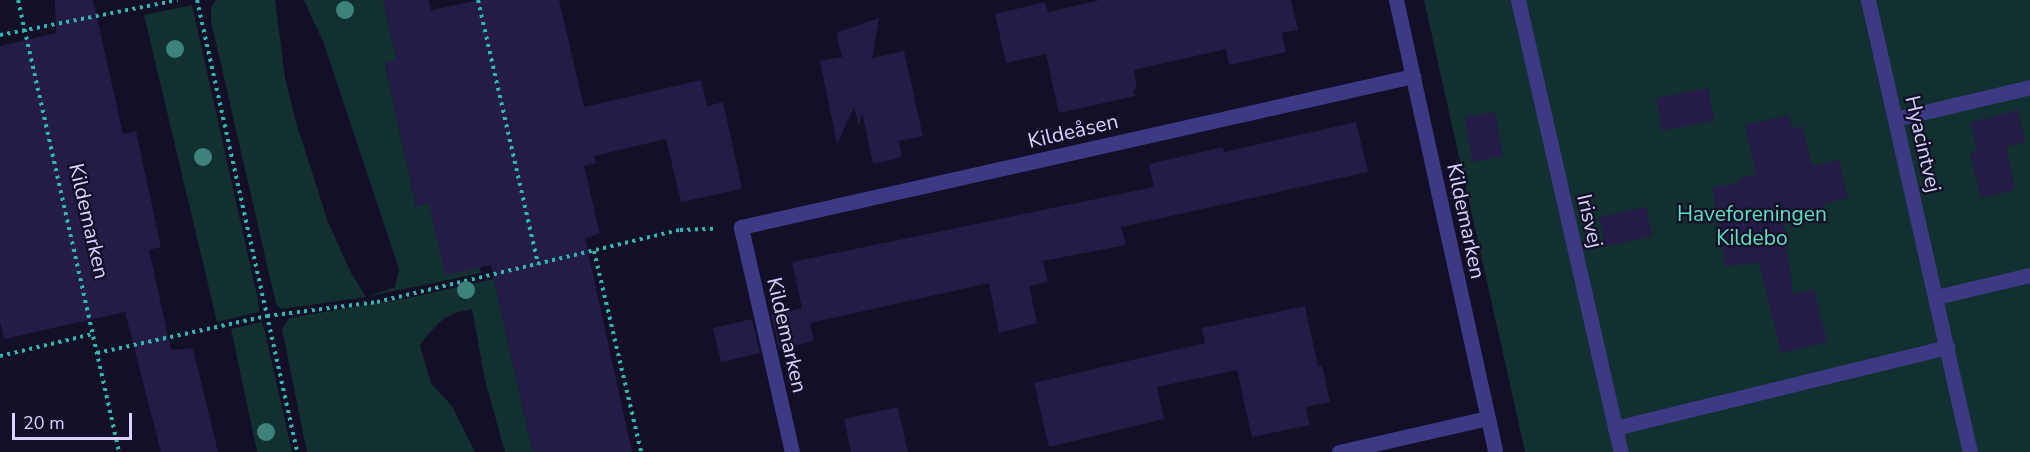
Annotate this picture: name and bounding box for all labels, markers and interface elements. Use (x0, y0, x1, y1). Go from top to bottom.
street label: Hyacintvej (1900, 93, 1946, 195)
street label: Kildeåsen (1025, 108, 1121, 154)
street label: Kildemarken (64, 161, 114, 281)
street label: Kildemarken (1441, 161, 1491, 281)
street label: Irisvej (1572, 192, 1608, 250)
park label: Haveforeningen Kildebo (1677, 201, 1827, 251)
street label: Kildemarken (762, 275, 812, 395)
scale bar (15, 401, 135, 439)
text: 20 m (23, 411, 65, 435)

